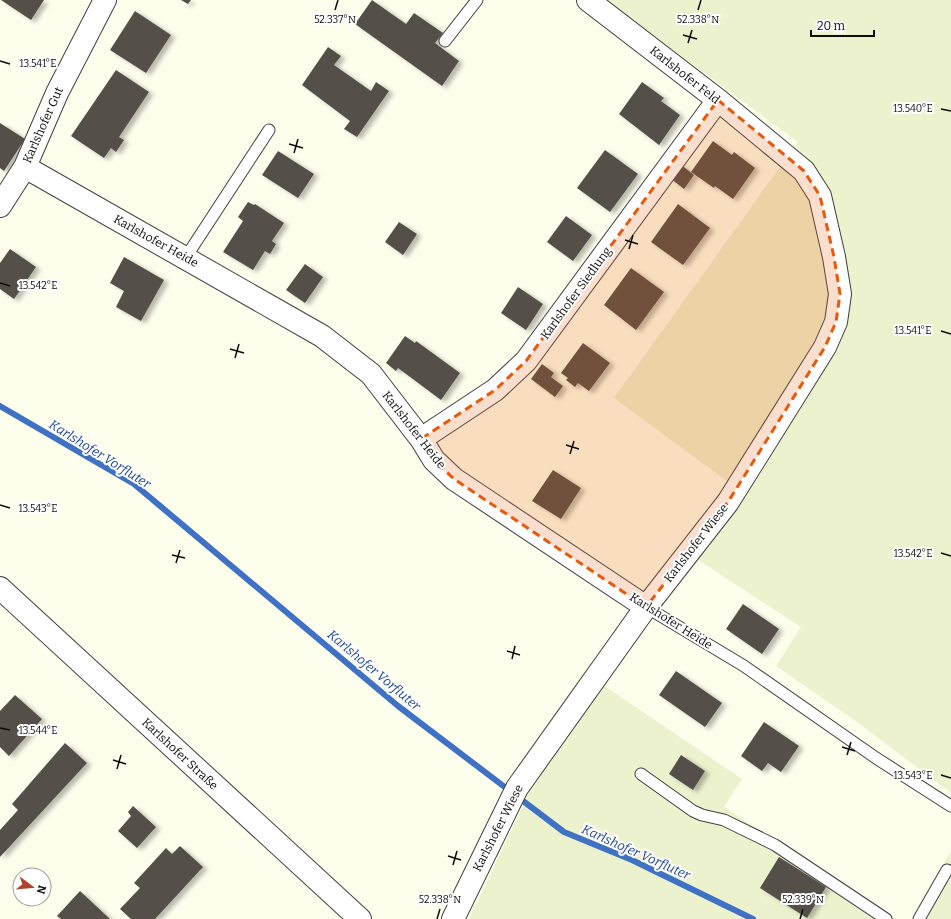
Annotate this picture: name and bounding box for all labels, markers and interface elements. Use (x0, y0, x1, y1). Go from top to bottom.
scale bar (811, 12, 874, 38)
text: 52.337°N (314, 14, 356, 26)
text: 52.338°N (677, 14, 719, 26)
text: 20 m (817, 19, 846, 33)
street label: Karlshofer Feld (647, 43, 723, 107)
text: 13.541°E (20, 58, 56, 70)
street label: Karlshofer Gut (20, 84, 66, 165)
text: 13.540°E (893, 103, 933, 115)
street label: Karlshofer Heide (111, 212, 201, 270)
street label: Karlshofer Siedlung (538, 244, 614, 342)
text: 13.542°E (19, 280, 57, 292)
text: 13.541°E (895, 325, 931, 337)
street label: Karlshofer Heide (379, 388, 449, 472)
water label: Karlshofer Vorfluter (47, 417, 154, 492)
street label: Karlshofer Wiese (661, 501, 731, 585)
text: 13.543°E (19, 503, 57, 515)
text: 13.542°E (894, 548, 932, 560)
street label: Karlshofer Heide (627, 590, 715, 652)
water label: Karlshofer Vorfluter (324, 627, 424, 714)
street label: Karlshofer Straße (139, 715, 221, 793)
text: 13.544°E (19, 725, 57, 737)
text: 13.543°E (894, 770, 932, 782)
street label: Karlshofer Wiese (470, 782, 526, 874)
water label: Karlshofer Vorfluter (580, 821, 693, 883)
north arrow (12, 867, 52, 907)
text: N (34, 884, 49, 896)
text: 52.338°N (419, 894, 461, 906)
text: 52.339°N (782, 894, 824, 906)

